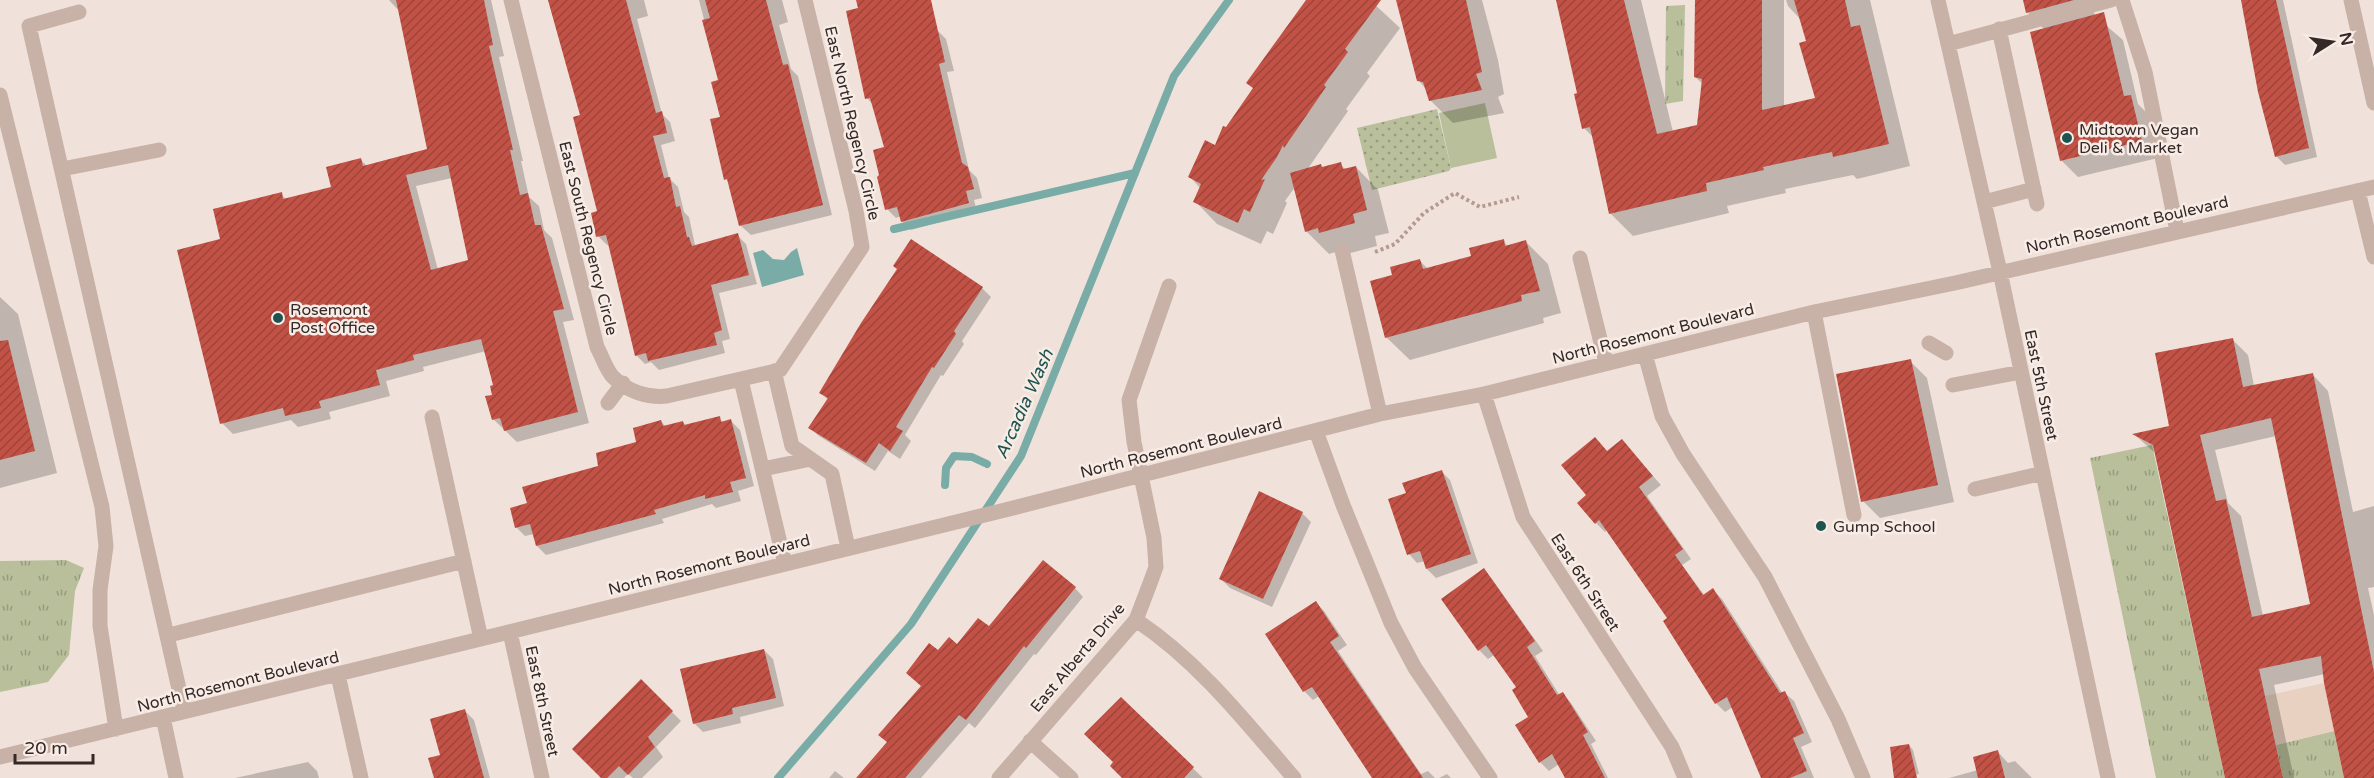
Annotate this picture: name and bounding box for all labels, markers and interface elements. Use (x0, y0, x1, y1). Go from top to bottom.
north arrow (2302, 12, 2362, 72)
street label: East North Regency Circle (820, 24, 884, 222)
text: N (2335, 31, 2357, 47)
place label: Midtown Vegan Deli & Market (2079, 120, 2199, 158)
marker: Midtown Vegan Deli & Market (2060, 131, 2074, 145)
street label: East South Regency Circle (554, 139, 622, 337)
street label: North Rosemont Boulevard (2024, 192, 2231, 258)
street label: North Rosemont Boulevard (1550, 299, 1756, 369)
place label: Rosemont Post Office (290, 300, 375, 338)
marker: Rosemont Post Office (271, 311, 285, 325)
street label: East 5th Street (2020, 328, 2063, 442)
water label: Arcadia Wash (990, 345, 1058, 462)
street label: North Rosemont Boulevard (1078, 413, 1284, 483)
place label: Gump School (1833, 517, 1935, 537)
marker: Gump School (1814, 519, 1828, 533)
street label: North Rosemont Boulevard (606, 530, 812, 600)
street label: East 6th Street (1546, 530, 1624, 635)
street label: East Alberta Drive (1026, 599, 1129, 716)
street label: East 8th Street (521, 644, 564, 758)
street label: North Rosemont Boulevard (135, 647, 341, 717)
scale bar (15, 727, 93, 765)
text: 20 m (24, 737, 68, 759)

